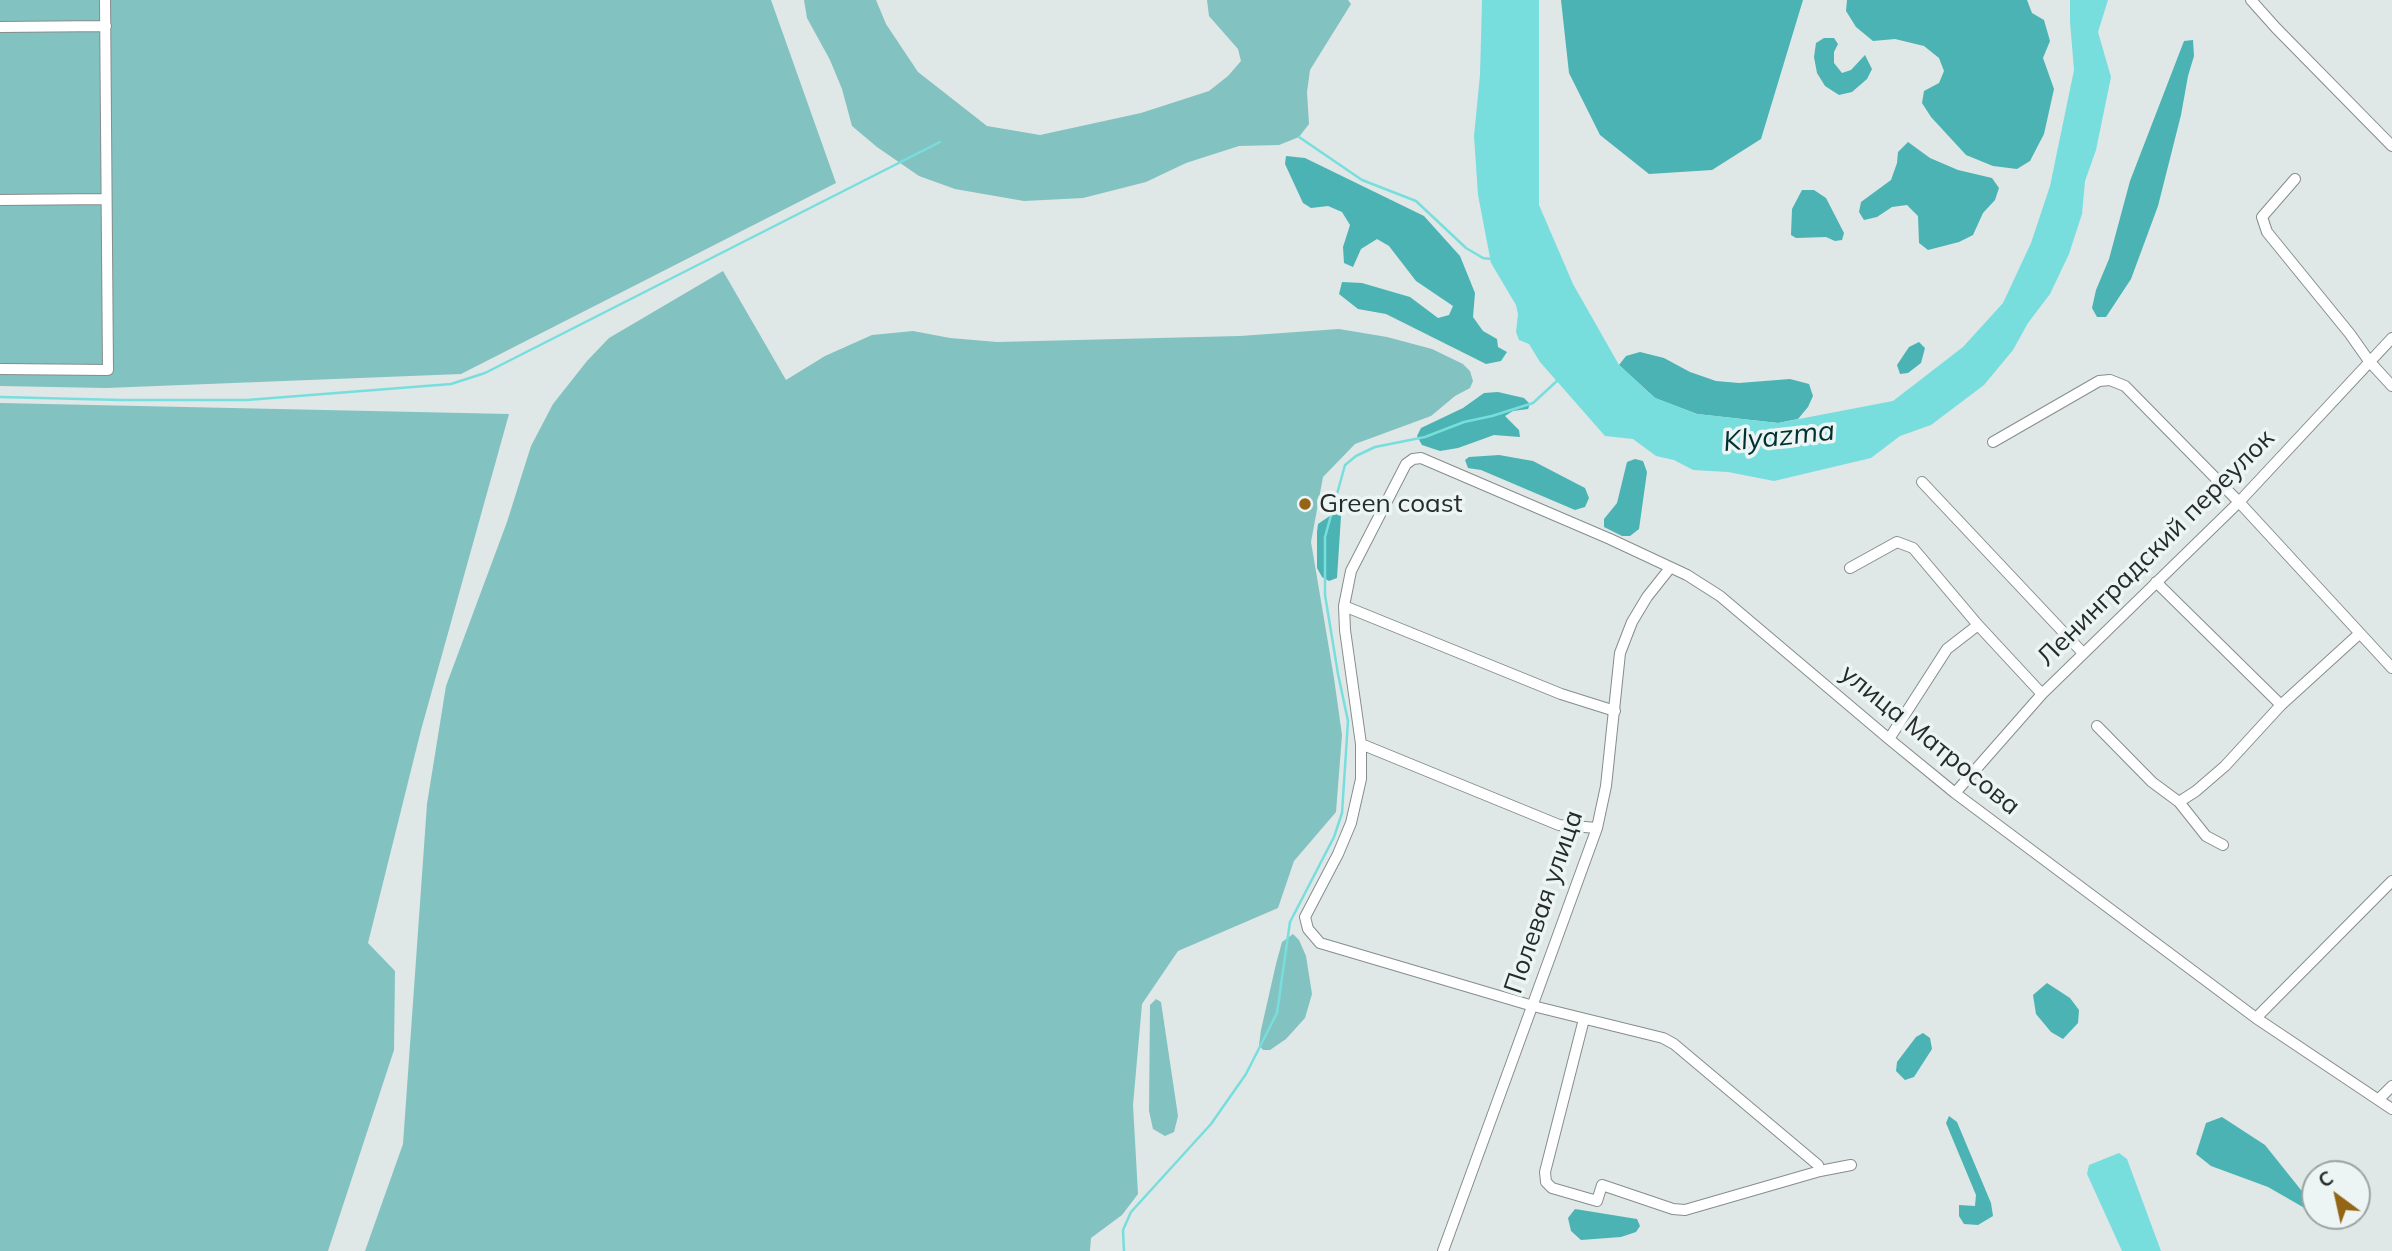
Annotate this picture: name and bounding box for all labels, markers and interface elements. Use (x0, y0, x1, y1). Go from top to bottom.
water label: Klyazma (1722, 414, 1836, 460)
street label: Ленинградский переулок (2031, 423, 2281, 673)
place label: Green coast (1319, 488, 1463, 520)
marker: Green coast (1297, 496, 1313, 512)
street label: улица Матросова (1834, 658, 2026, 822)
street label: Полевая улица (1498, 806, 1590, 998)
north arrow (2301, 1160, 2371, 1230)
text: С (2314, 1165, 2338, 1193)

